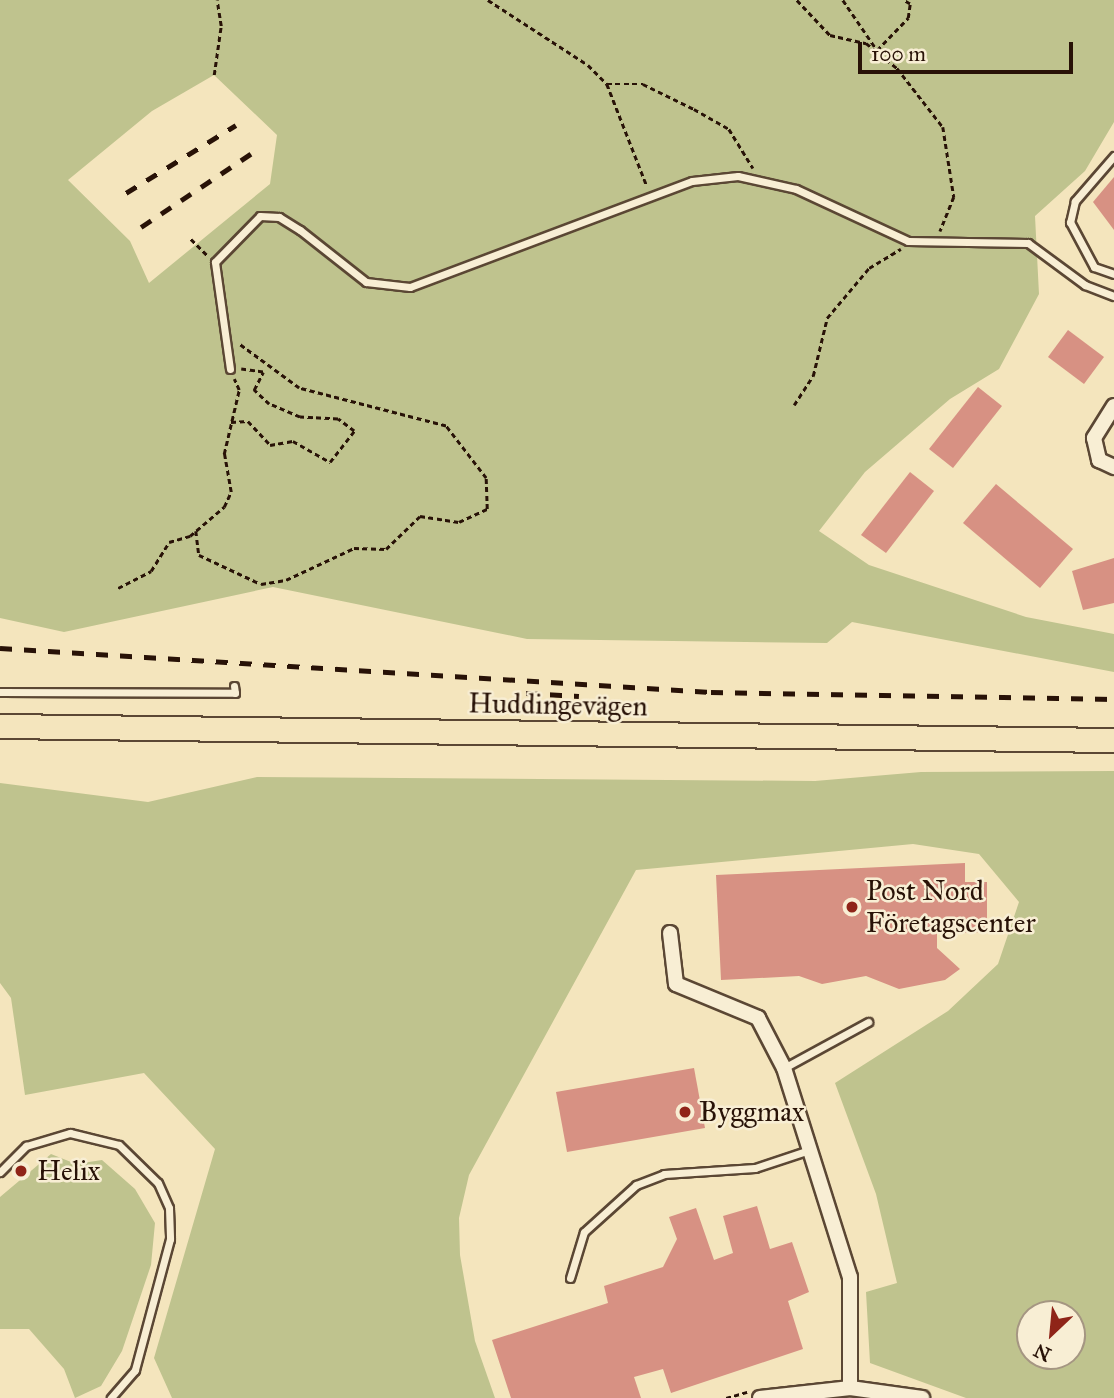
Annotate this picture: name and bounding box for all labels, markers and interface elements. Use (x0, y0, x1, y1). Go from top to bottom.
scale bar (862, 28, 1077, 72)
text: 100 m (871, 41, 926, 67)
street label: Huddingevägen (468, 687, 648, 723)
place label: Post Nord Företagscenter (866, 874, 1036, 940)
marker: Post Nord Företagscenter (844, 899, 860, 915)
place label: Byggmax (699, 1095, 804, 1129)
marker: Byggmax (677, 1104, 693, 1120)
place label: Helix (37, 1154, 100, 1188)
marker: Helix (11, 1161, 31, 1181)
north arrow (1016, 1300, 1086, 1370)
text: N (1030, 1339, 1055, 1366)

